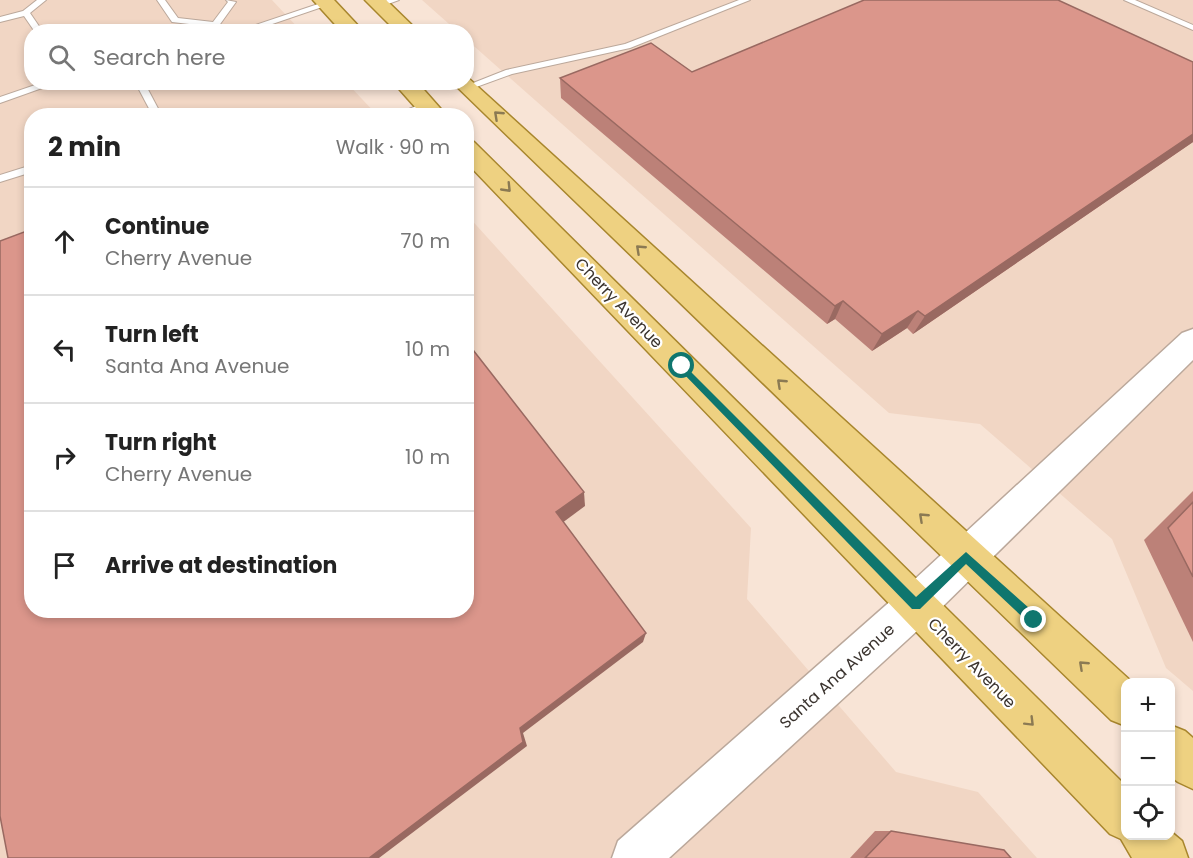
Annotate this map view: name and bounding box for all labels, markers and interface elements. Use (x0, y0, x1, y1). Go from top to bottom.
search box (24, 24, 474, 90)
icon: search (45, 41, 78, 74)
text: Search here (93, 42, 226, 73)
one-way arrow (494, 111, 505, 122)
text: 2 min (48, 129, 121, 165)
text: Walk · 90 m (336, 133, 450, 161)
one-way arrow (500, 181, 511, 192)
text: Continue (105, 211, 209, 242)
icon: ahead (48, 225, 81, 258)
text: 70 m (401, 227, 450, 255)
text: Cherry Avenue (105, 244, 252, 272)
one-way arrow (636, 245, 646, 256)
street label: Cherry Avenue (570, 253, 668, 353)
text: Turn left (105, 319, 199, 350)
icon: left (48, 333, 81, 366)
text: 10 m (405, 335, 450, 363)
text: Santa Ana Avenue (105, 352, 289, 380)
route start (668, 352, 694, 378)
one-way arrow (778, 379, 788, 390)
text: Turn right (105, 427, 216, 458)
icon: right (48, 441, 81, 474)
text: 10 m (405, 443, 450, 471)
text: Cherry Avenue (105, 460, 252, 488)
one-way arrow (920, 513, 930, 524)
icon: arrive (48, 549, 81, 582)
text: Arrive at destination (105, 550, 337, 581)
route end (1020, 606, 1046, 632)
street label: Cherry Avenue (923, 613, 1021, 713)
street label: Santa Ana Avenue (774, 618, 900, 734)
one-way arrow (1079, 661, 1089, 672)
map controls (1121, 678, 1175, 840)
button: + (1121, 678, 1175, 732)
one-way arrow (1023, 716, 1034, 726)
button: − (1121, 732, 1175, 786)
button: locate (1121, 786, 1175, 840)

